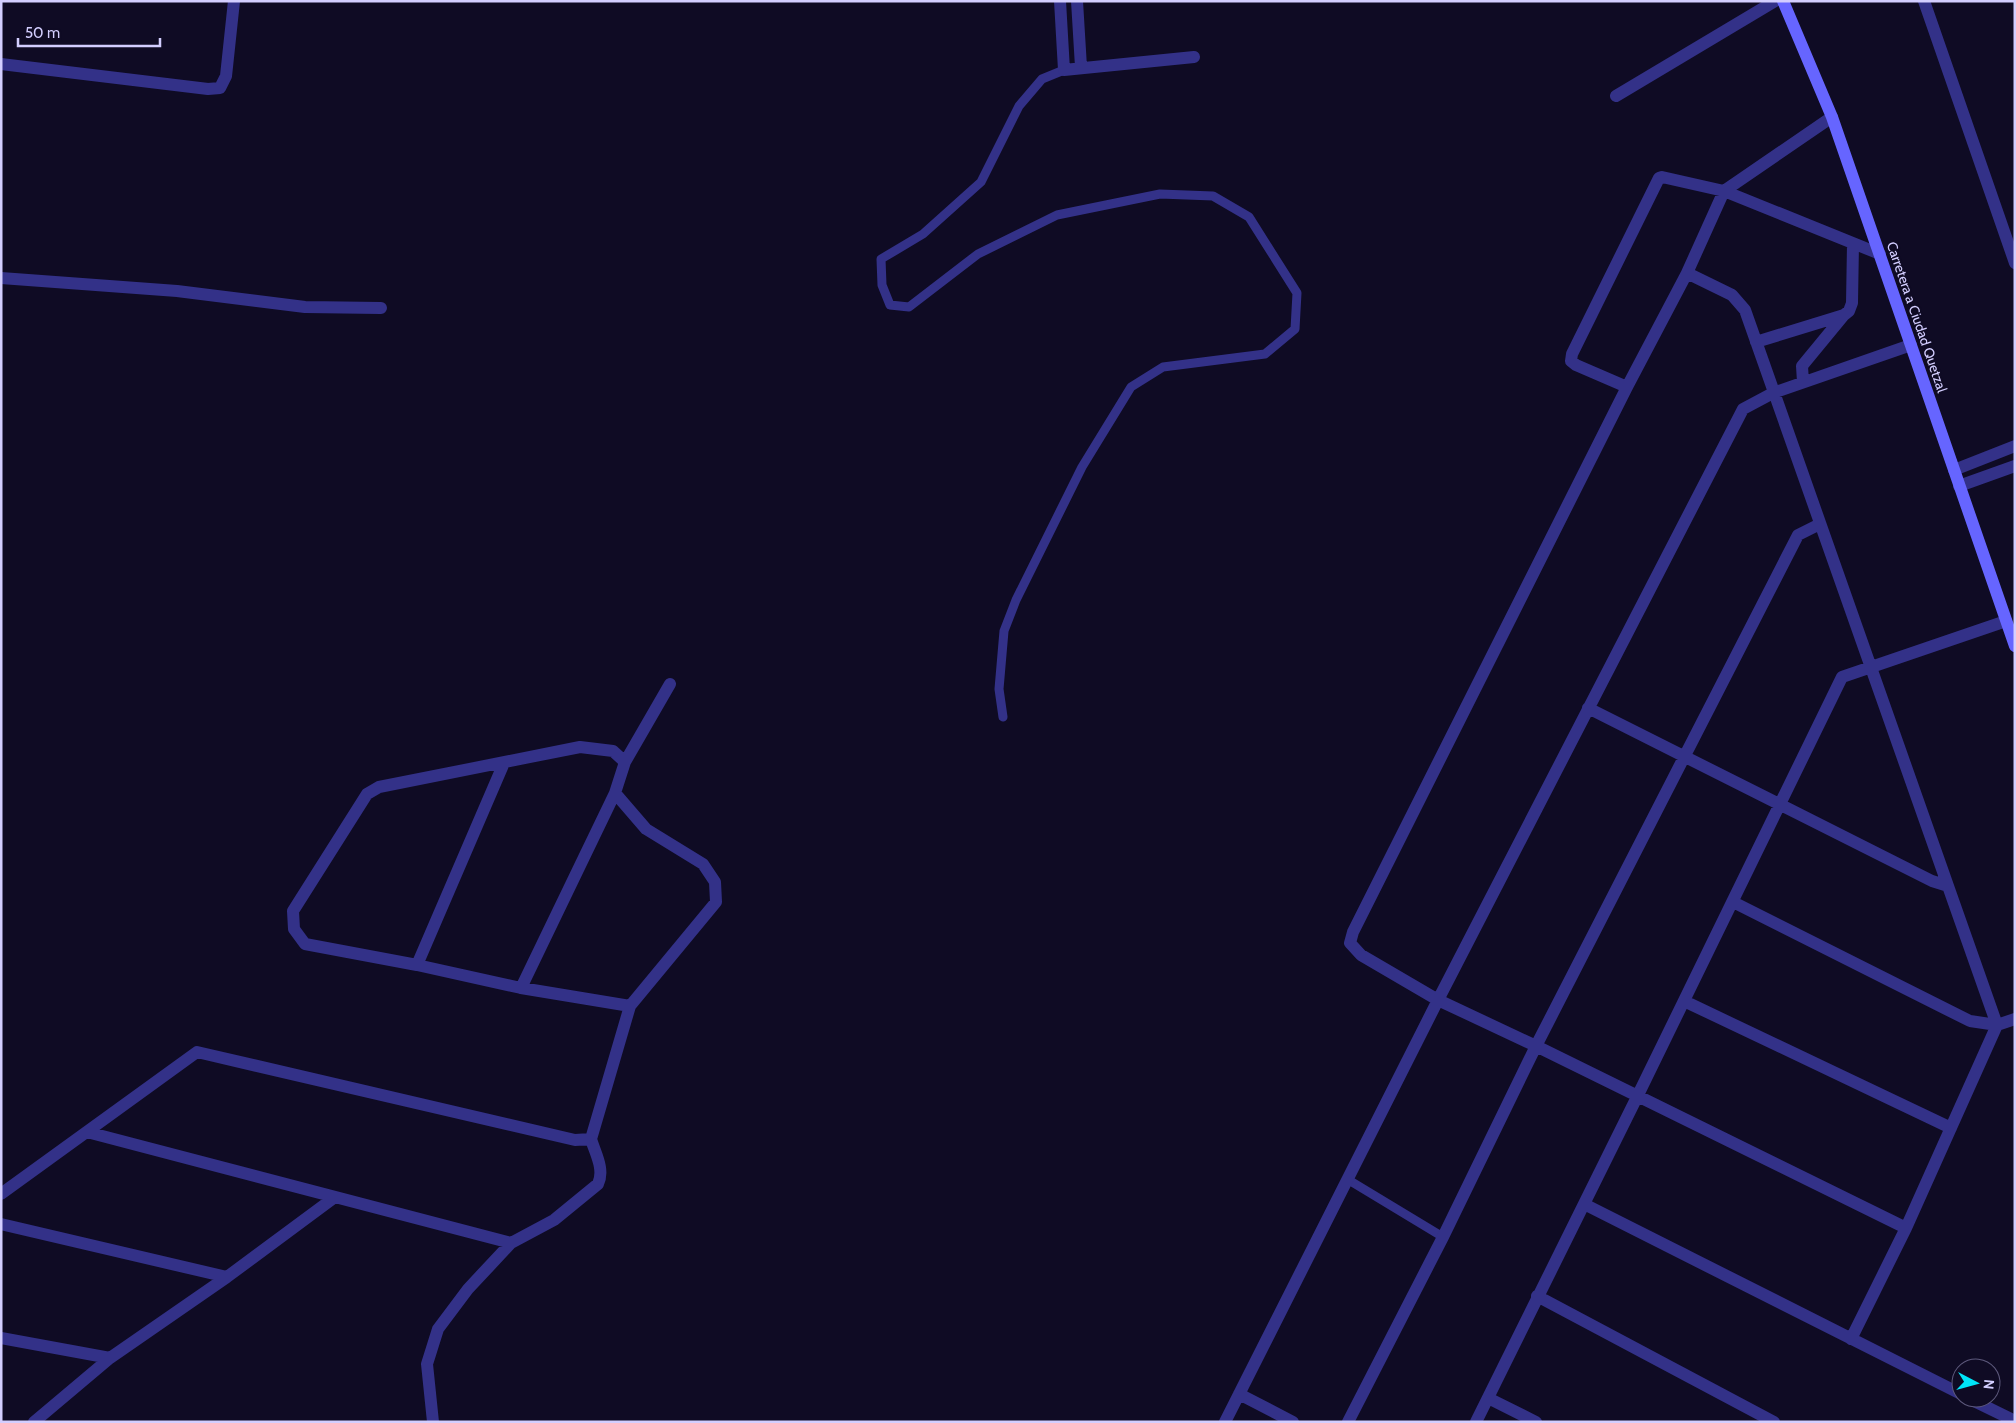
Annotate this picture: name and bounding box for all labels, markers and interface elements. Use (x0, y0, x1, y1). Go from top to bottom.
scale bar (18, 15, 160, 47)
text: 50 m (25, 24, 60, 42)
street label: Carretera a Ciudad Quetzal (1883, 239, 1952, 395)
north arrow (1951, 1358, 2001, 1408)
text: N (1979, 1378, 1998, 1390)

